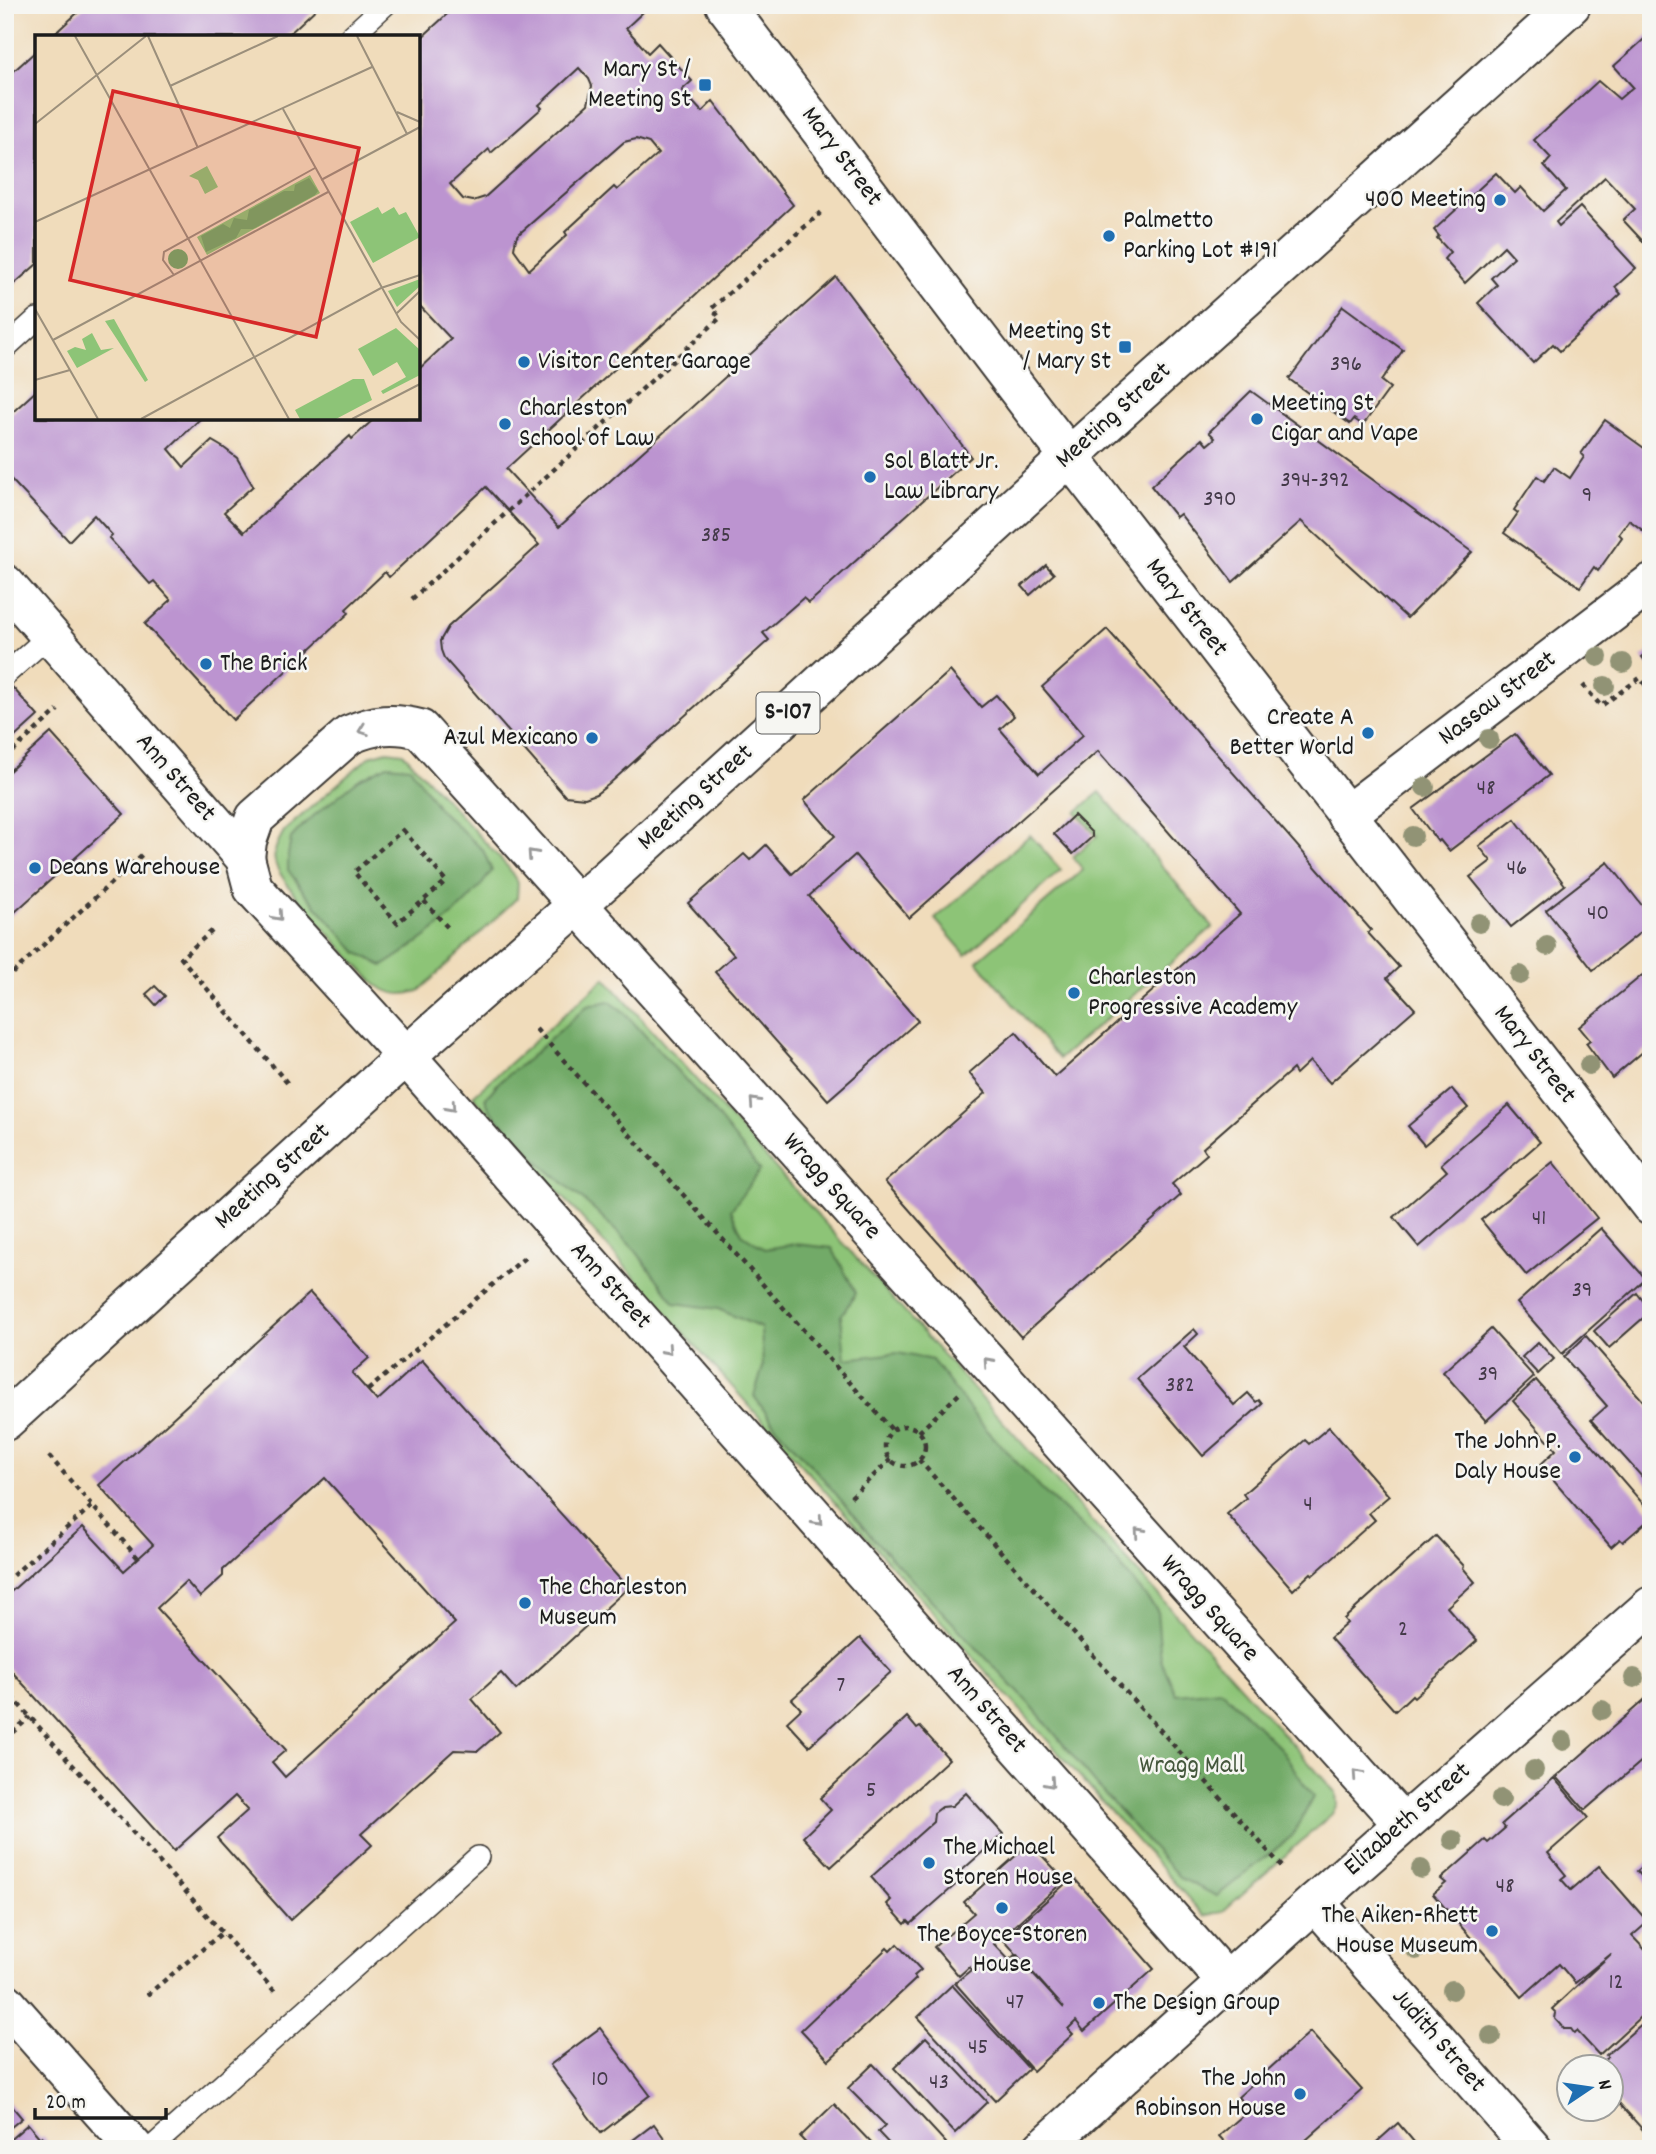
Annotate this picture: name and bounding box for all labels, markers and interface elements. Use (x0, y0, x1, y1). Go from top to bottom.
inset map (35, 35, 420, 420)
place label: Mary St / Meeting St (588, 52, 691, 119)
marker: Mary St / Meeting St (697, 77, 713, 93)
street label: Mary Street (791, 99, 891, 215)
place label: 400 Meeting (1365, 182, 1486, 219)
marker: 400 Meeting (1492, 192, 1508, 208)
place label: Palmetto Parking Lot #191 (1123, 203, 1277, 270)
marker: Palmetto Parking Lot #191 (1101, 228, 1117, 244)
place label: Meeting St / Mary St (1008, 314, 1111, 381)
marker: Meeting St / Mary St (1117, 339, 1133, 355)
place label: Visitor Center Garage (538, 344, 751, 381)
house number: 396 (1330, 349, 1362, 382)
street label: Meeting Street (1048, 353, 1181, 478)
marker: Visitor Center Garage (516, 354, 532, 370)
place label: Meeting St Cigar and Vape (1271, 386, 1418, 453)
place label: Charleston School of Law (519, 391, 654, 458)
marker: Meeting St Cigar and Vape (1249, 411, 1265, 427)
marker: Charleston School of Law (497, 416, 513, 432)
place label: Sol Blatt Jr. Law Library (884, 444, 999, 511)
house number: 394-392 (1281, 465, 1349, 498)
marker: Sol Blatt Jr. Law Library (862, 469, 878, 485)
house number: 9 (1582, 480, 1592, 513)
house number: 390 (1203, 484, 1237, 517)
house number: 385 (701, 520, 731, 553)
street label: Mary Street (1135, 551, 1237, 666)
street label: Nassau Street (1431, 642, 1565, 756)
place label: The Brick (220, 646, 308, 683)
marker: The Brick (198, 656, 214, 672)
road number: S-107 (756, 692, 820, 734)
place label: Create A Better World (1229, 700, 1354, 767)
place label: Azul Mexicano (443, 720, 578, 757)
one-way arrow (357, 722, 369, 736)
street label: Ann Street (126, 725, 224, 831)
marker: Create A Better World (1360, 725, 1376, 741)
marker: Azul Mexicano (584, 730, 600, 746)
street label: Meeting Street (630, 735, 763, 860)
house number: 48 (1477, 773, 1495, 806)
place label: Deans Warehouse (49, 850, 220, 887)
one-way arrow (528, 850, 540, 863)
house number: 46 (1507, 853, 1527, 886)
marker: Deans Warehouse (27, 860, 43, 876)
house number: 40 (1587, 898, 1609, 931)
one-way arrow (270, 908, 283, 921)
place label: Charleston Progressive Academy (1088, 960, 1298, 1027)
marker: Charleston Progressive Academy (1066, 985, 1082, 1001)
street label: Mary Street (1483, 998, 1585, 1113)
one-way arrow (750, 1097, 762, 1110)
one-way arrow (443, 1099, 455, 1112)
street label: Meeting Street (207, 1114, 340, 1239)
street label: Wragg Square (773, 1125, 889, 1249)
house number: 41 (1532, 1203, 1546, 1236)
street label: Ann Street (560, 1234, 660, 1339)
house number: 39 (1572, 1275, 1592, 1308)
one-way arrow (659, 1342, 671, 1355)
one-way arrow (983, 1357, 996, 1370)
house number: 39 (1478, 1359, 1498, 1392)
house number: 382 (1165, 1370, 1195, 1403)
place label: The John P. Daly House (1454, 1424, 1561, 1491)
marker: The John P. Daly House (1567, 1449, 1583, 1465)
house number: 4 (1303, 1489, 1313, 1522)
one-way arrow (810, 1513, 822, 1526)
one-way arrow (1135, 1527, 1148, 1540)
street label: Wragg Square (1151, 1547, 1267, 1671)
place label: The Charleston Museum (539, 1570, 687, 1637)
marker: The Charleston Museum (517, 1595, 533, 1611)
house number: 2 (1398, 1614, 1408, 1647)
street label: Ann Street (937, 1657, 1035, 1763)
house number: 7 (837, 1670, 845, 1703)
park label: Wragg Mall (1139, 1748, 1245, 1785)
street label: Elizabeth Street (1336, 1754, 1480, 1886)
one-way arrow (1353, 1769, 1365, 1782)
house number: 5 (866, 1775, 876, 1808)
one-way arrow (1042, 1775, 1054, 1788)
place label: The Michael Storen House (943, 1830, 1073, 1897)
marker: The Michael Storen House (921, 1855, 937, 1871)
house number: 48 (1496, 1871, 1514, 1904)
place label: The Aiken-Rhett House Museum (1321, 1898, 1478, 1965)
marker: The Boyce-Storen House (994, 1900, 1010, 1916)
place label: The Boyce-Storen House (917, 1917, 1087, 1984)
marker: The Aiken-Rhett House Museum (1484, 1923, 1500, 1939)
house number: 12 (1608, 1967, 1624, 2000)
street label: Judith Street (1382, 1980, 1494, 2102)
place label: The Design Group (1113, 1985, 1280, 2022)
house number: 47 (1006, 1987, 1024, 2020)
marker: The Design Group (1091, 1995, 1107, 2011)
house number: 45 (968, 2032, 988, 2065)
north arrow (1554, 2052, 1624, 2122)
place label: The John Robinson House (1135, 2061, 1286, 2128)
house number: 10 (591, 2064, 609, 2097)
house number: 43 (929, 2067, 949, 2100)
scale bar (35, 2077, 166, 2121)
text: N (1589, 2077, 1617, 2093)
marker: The John Robinson House (1292, 2086, 1308, 2102)
text: 20 m (46, 2089, 86, 2119)

